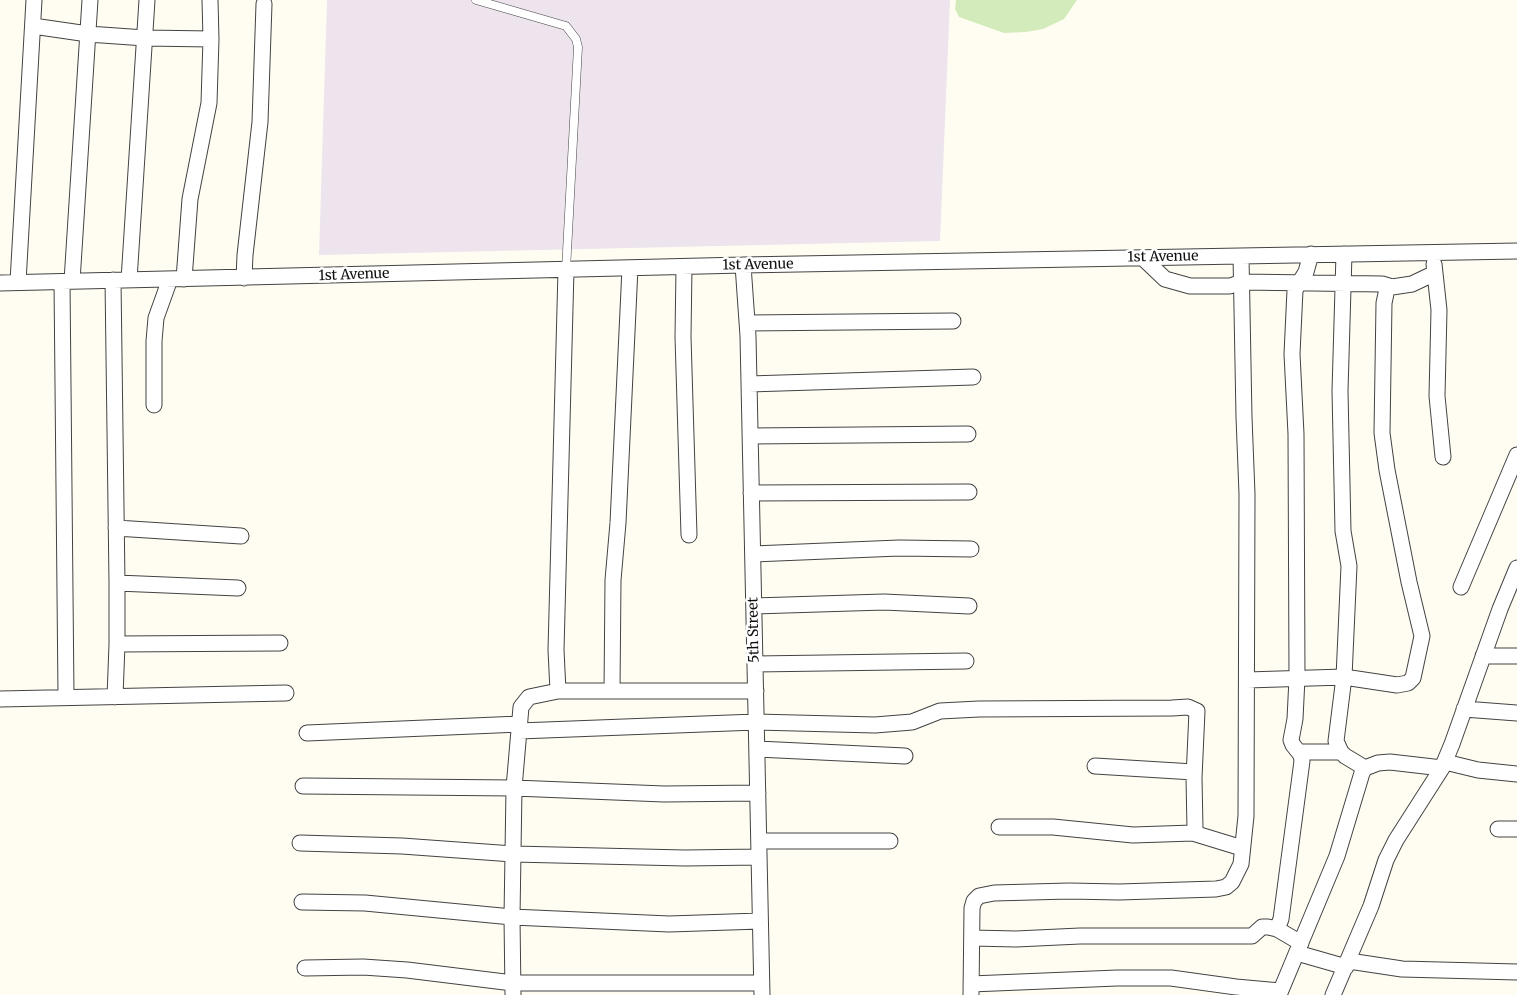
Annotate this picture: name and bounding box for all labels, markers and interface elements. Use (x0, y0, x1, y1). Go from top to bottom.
street label: 1st Avenue (1127, 248, 1199, 266)
street label: 1st Avenue (722, 256, 794, 274)
street label: 1st Avenue (318, 265, 390, 285)
street label: 5th Street (745, 597, 763, 663)

